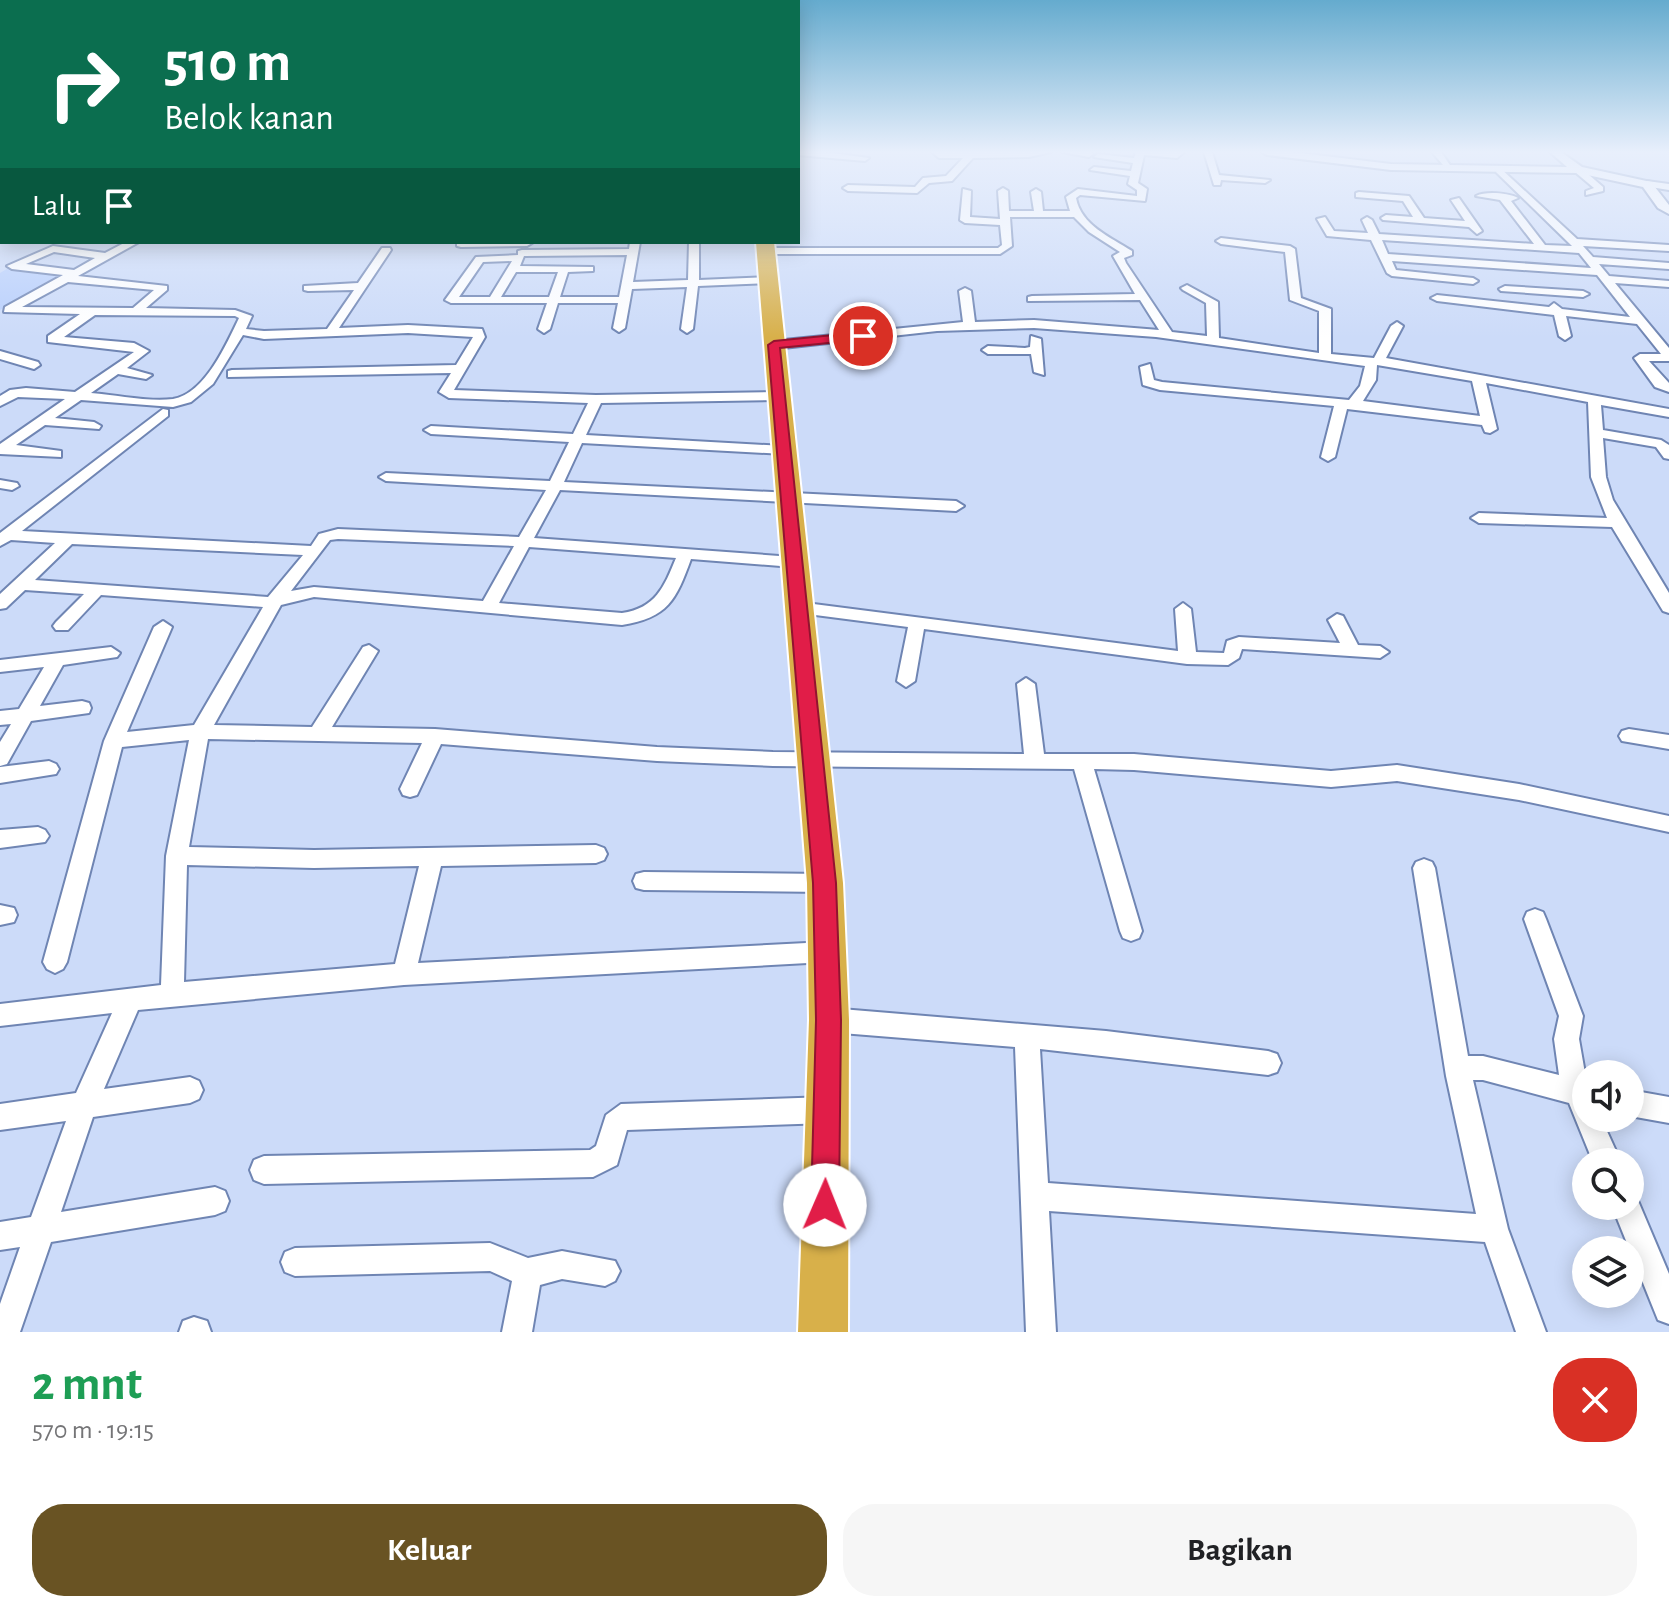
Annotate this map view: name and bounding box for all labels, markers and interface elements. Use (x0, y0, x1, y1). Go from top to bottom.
icon: right (32, 32, 136, 136)
text: 510 m (164, 35, 291, 91)
text: Belok kanan (164, 100, 334, 136)
icon: arrive (97, 184, 141, 228)
text: Lalu (32, 191, 81, 221)
pin (829, 302, 897, 370)
icon: arrive (841, 314, 885, 358)
map controls (1572, 1060, 1644, 1308)
button: sound (1572, 1060, 1644, 1132)
button: search (1572, 1148, 1644, 1220)
position arrow (783, 1163, 867, 1247)
button: layers (1572, 1236, 1644, 1308)
button: close (1553, 1358, 1637, 1442)
text: 2 mnt (32, 1361, 142, 1409)
text: 570 m · 19:15 (32, 1417, 154, 1443)
button: Keluar (32, 1504, 827, 1596)
button: Bagikan (843, 1504, 1637, 1596)

